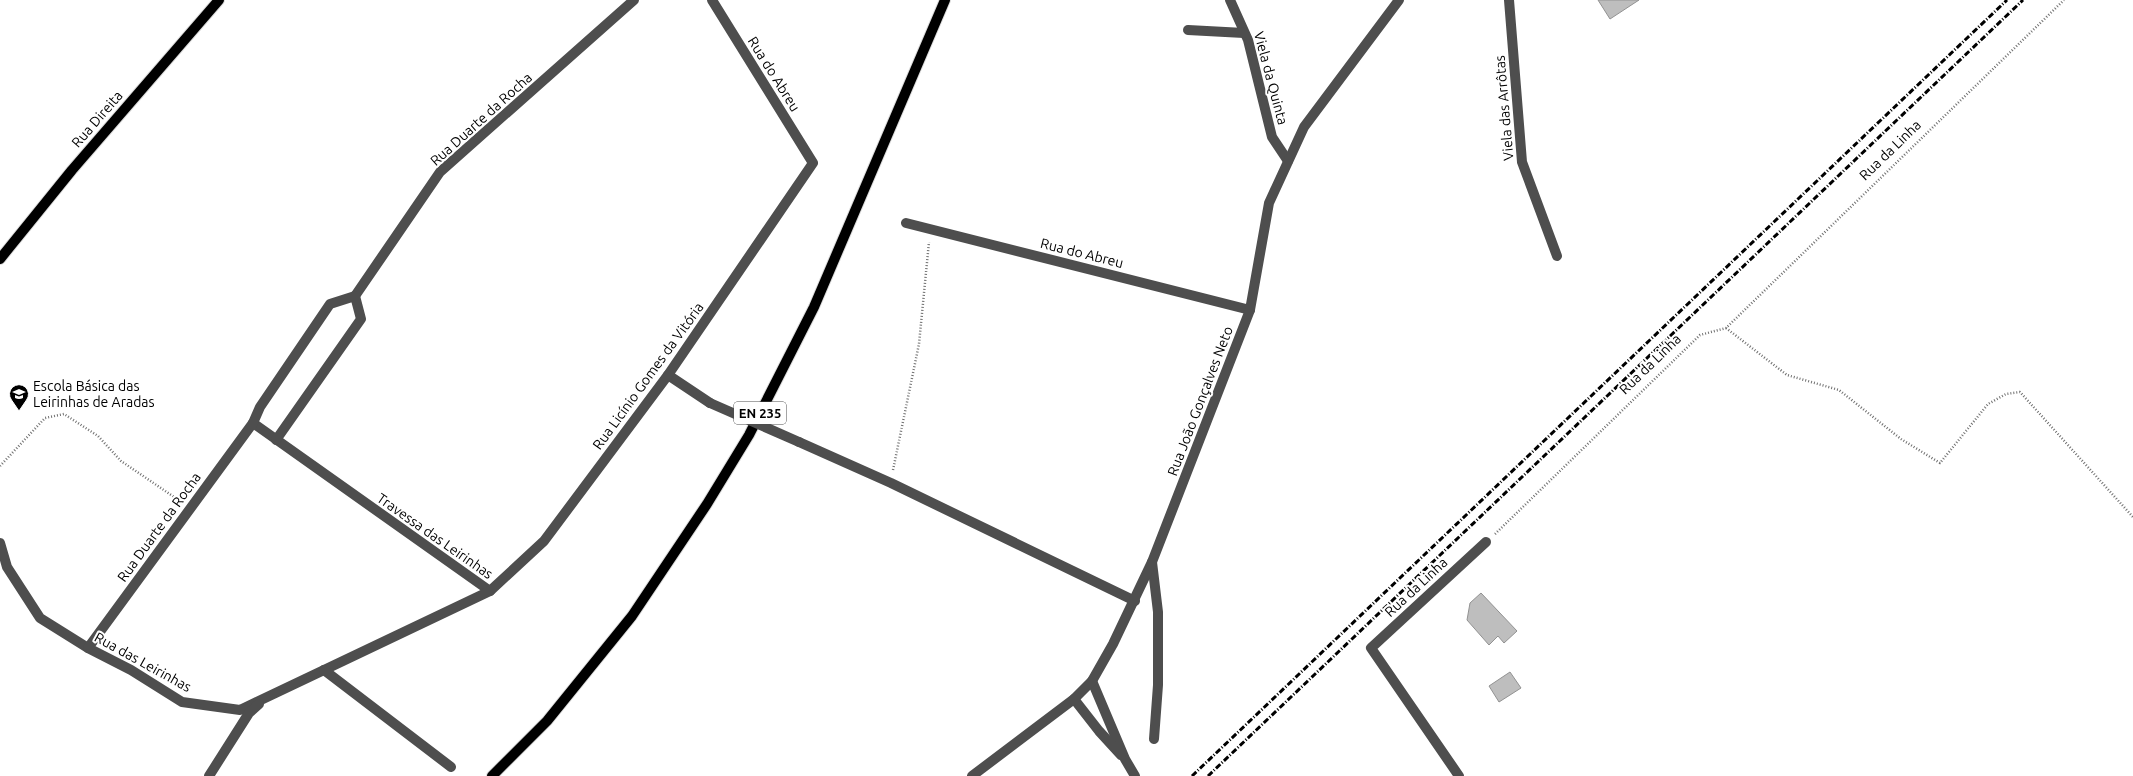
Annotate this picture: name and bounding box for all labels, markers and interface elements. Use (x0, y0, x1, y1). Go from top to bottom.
street label: Viela da Quinta (1251, 30, 1291, 126)
street label: Rua do Abreu (745, 34, 803, 114)
street label: Viela das Arrôtas (1491, 55, 1517, 161)
street label: Rua Duarte da Rocha (427, 69, 535, 169)
street label: Rua Direita (68, 88, 126, 150)
street label: Rua da Linha (1856, 117, 1924, 183)
street label: Rua do Abreu (1039, 235, 1125, 271)
street label: Rua Licínio Gomes da Vitória (589, 299, 707, 453)
street label: Rua João Gonçalves Neto (1164, 324, 1236, 478)
street label: Rua da Linha (1616, 331, 1684, 397)
place label: Escola Básica das Leirinhas de Aradas (33, 378, 155, 410)
school or university icon: Escola Básica das Leirinhas de Aradas (8, 383, 30, 411)
road number: EN 235 (734, 402, 786, 424)
street label: Rua Duarte da Rocha (114, 469, 204, 585)
street label: Travessa das Leirinhas (374, 490, 496, 582)
street label: Rua da Linha (1382, 554, 1450, 620)
street label: Rua das Leirinhas (92, 629, 194, 695)

